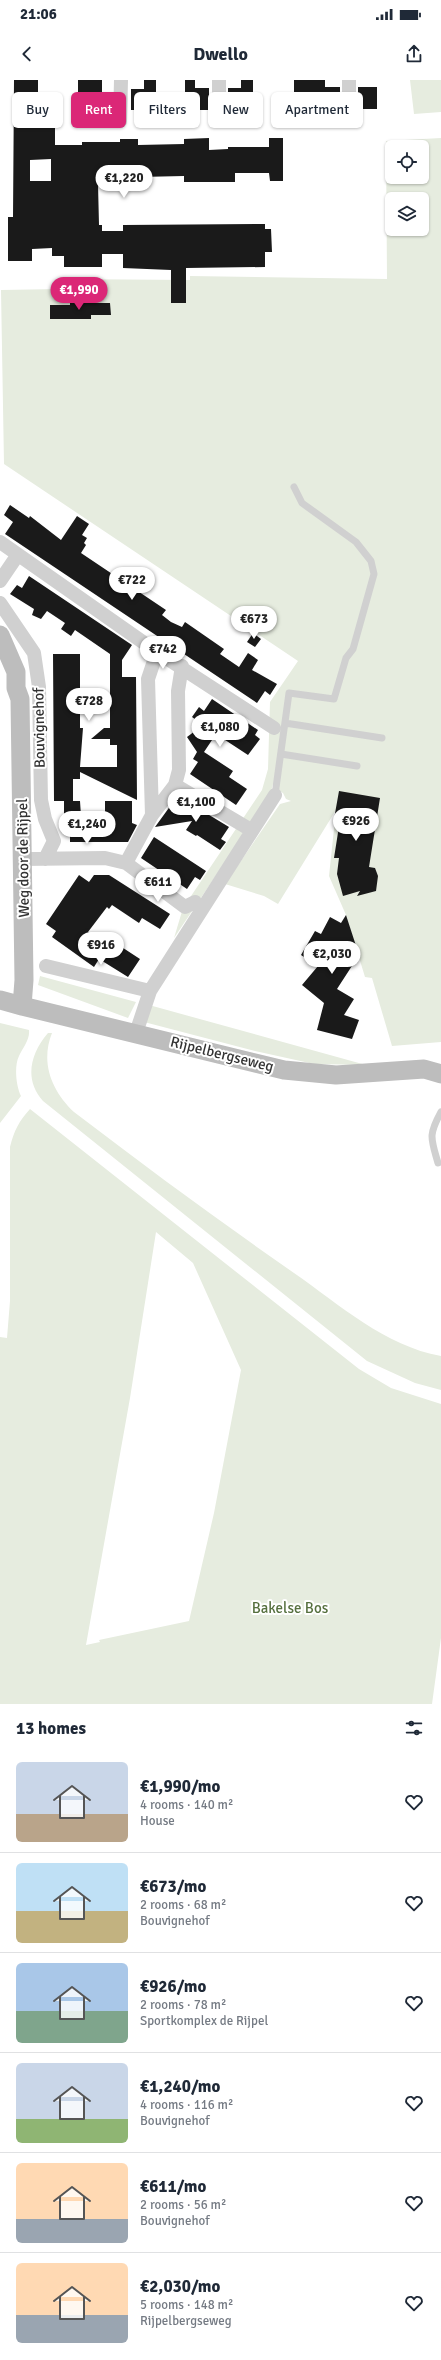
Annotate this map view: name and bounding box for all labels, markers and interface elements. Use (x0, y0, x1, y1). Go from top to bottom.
text: 21:06 (20, 5, 57, 23)
icon: back (16, 43, 38, 65)
text: Dwello (193, 43, 248, 65)
icon: share (403, 43, 425, 65)
chip: Buy (12, 92, 63, 128)
chip: Rent (71, 92, 126, 128)
chip: Filters (134, 92, 200, 128)
chip: New (208, 92, 263, 128)
chip: Apartment (271, 92, 363, 128)
map controls (385, 140, 429, 236)
button: locate (385, 140, 429, 184)
pin: €1,220 (91, 165, 157, 199)
text: €1,220 (105, 170, 143, 186)
button: layers (385, 192, 429, 236)
pin: €1,990 (46, 277, 112, 311)
text: €1,990 (60, 282, 98, 298)
pin: €722 (108, 567, 156, 601)
text: €722 (118, 572, 146, 588)
pin: €673 (230, 606, 278, 640)
text: €673 (240, 611, 268, 627)
pin: €742 (139, 636, 187, 670)
text: €742 (149, 641, 177, 657)
street label: Bouvignehof (29, 687, 49, 768)
pin: €728 (65, 688, 113, 722)
text: €728 (75, 693, 103, 709)
pin: €1,080 (187, 714, 253, 748)
text: €1,080 (201, 719, 239, 735)
pin: €1,100 (163, 789, 229, 823)
text: €1,100 (177, 794, 215, 810)
street label: Weg door de Rijpel (13, 798, 33, 918)
pin: €926 (332, 808, 380, 842)
pin: €1,240 (54, 811, 120, 845)
text: €926 (342, 813, 370, 829)
text: €1,240 (68, 816, 106, 832)
pin: €611 (134, 869, 182, 903)
text: €611 (144, 874, 172, 890)
pin: €916 (77, 932, 125, 966)
text: €916 (87, 937, 115, 953)
pin: €2,030 (299, 941, 365, 975)
text: €2,030 (313, 946, 351, 962)
street label: Rijpelbergseweg (169, 1032, 276, 1076)
park label: Bakelse Bos (252, 1599, 329, 1617)
icon: filters (403, 1717, 425, 1739)
text: 13 homes (16, 1718, 86, 1739)
text: €1,990/mo (140, 1776, 220, 1797)
icon: home (48, 1778, 96, 1826)
icon: heart (403, 1791, 425, 1813)
text: 4 rooms · 140 m² (140, 1797, 233, 1813)
text: House (140, 1813, 175, 1829)
text: €673/mo (140, 1876, 206, 1897)
icon: home (48, 1879, 96, 1927)
icon: heart (403, 1892, 425, 1914)
text: 2 rooms · 68 m² (140, 1897, 226, 1913)
text: Bouvignehof (140, 1913, 210, 1929)
text: €926/mo (140, 1976, 206, 1997)
icon: home (48, 1979, 96, 2027)
icon: heart (403, 1992, 425, 2014)
text: 2 rooms · 78 m² (140, 1997, 226, 2013)
text: Sportkomplex de Rijpel (140, 2013, 268, 2029)
text: €1,240/mo (140, 2076, 220, 2097)
icon: home (48, 2079, 96, 2127)
icon: heart (403, 2092, 425, 2114)
text: 4 rooms · 116 m² (140, 2097, 233, 2113)
text: Bouvignehof (140, 2113, 210, 2129)
text: €611/mo (140, 2176, 206, 2197)
icon: home (48, 2179, 96, 2227)
icon: heart (403, 2192, 425, 2214)
text: 2 rooms · 56 m² (140, 2197, 226, 2213)
text: Bouvignehof (140, 2213, 210, 2229)
text: €2,030/mo (140, 2276, 220, 2297)
icon: home (48, 2279, 96, 2327)
icon: heart (403, 2292, 425, 2314)
text: 5 rooms · 148 m² (140, 2297, 233, 2313)
text: Rijpelbergseweg (140, 2313, 232, 2329)

